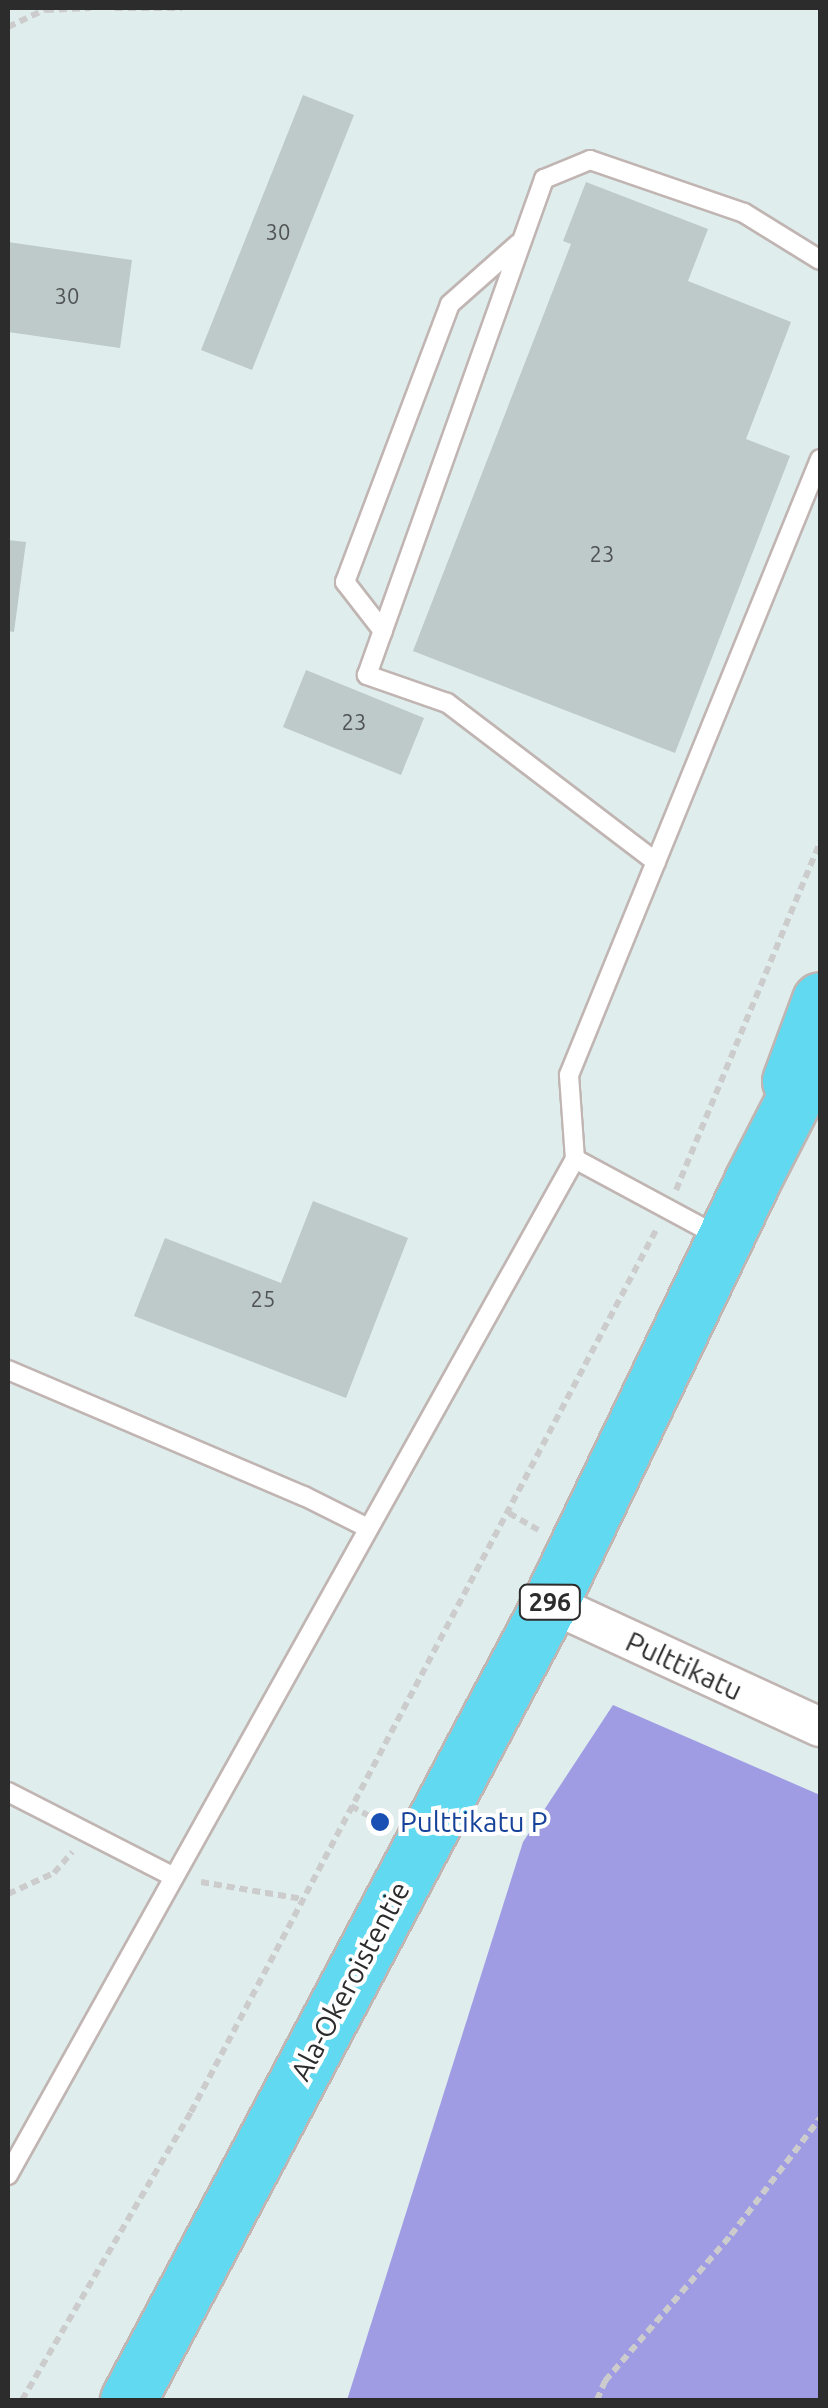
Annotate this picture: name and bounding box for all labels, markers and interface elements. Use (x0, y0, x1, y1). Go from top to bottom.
house number: 30 (266, 219, 290, 245)
house number: 30 (55, 283, 79, 309)
house number: 23 (590, 541, 614, 567)
house number: 23 (342, 709, 366, 735)
house number: 25 (251, 1286, 275, 1312)
road number: 296 (518, 1582, 582, 1622)
street label: Pulttikatu (621, 1624, 747, 1708)
place label: Pulttikatu P (400, 1805, 548, 1839)
marker: Pulttikatu P (369, 1811, 391, 1833)
street label: Ala-Okeroistentie (283, 1876, 417, 2086)

